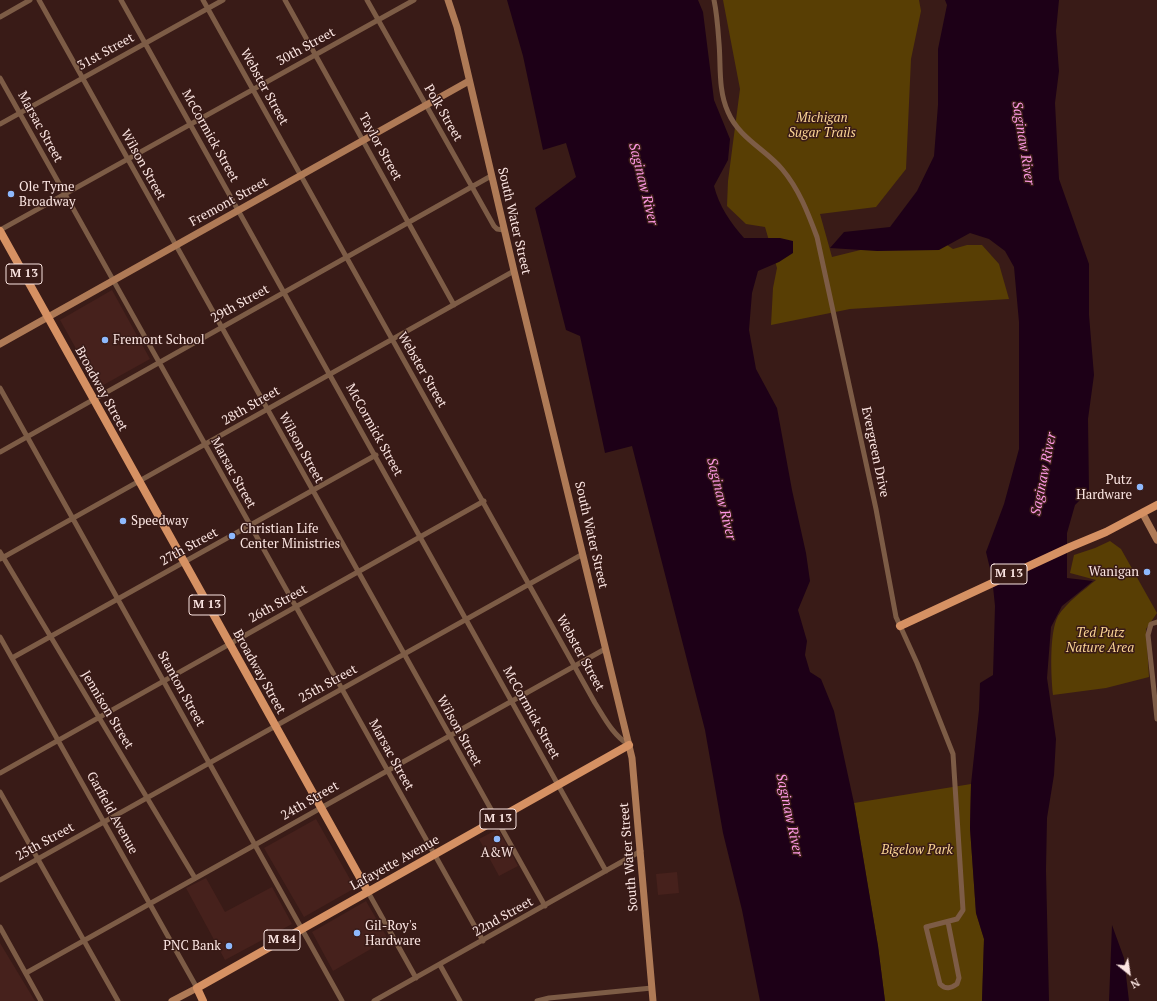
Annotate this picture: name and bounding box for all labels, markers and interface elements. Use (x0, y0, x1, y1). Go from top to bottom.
street label: 30th Street (274, 25, 338, 69)
street label: 31st Street (75, 30, 137, 74)
street label: Webster Street (237, 46, 291, 128)
street label: Polk Street (420, 82, 466, 144)
street label: McCormick Street (178, 87, 242, 185)
street label: Marsac Street (14, 89, 66, 165)
water label: Saginaw River (1008, 100, 1038, 186)
park label: Michigan Sugar Trails (788, 110, 856, 141)
street label: Taylor Street (355, 111, 405, 183)
street label: Wilson Street (117, 127, 169, 203)
water label: Saginaw River (625, 141, 661, 227)
street label: South Water Street (494, 166, 534, 276)
street label: Fremont Street (187, 174, 271, 230)
place label: Ole Tyme Broadway (19, 179, 76, 210)
marker: Ole Tyme Broadway (6, 189, 16, 199)
road number: M 13 (6, 264, 42, 284)
street label: 29th Street (208, 282, 272, 326)
street label: Webster Street (394, 329, 450, 411)
place label: Fremont School (113, 332, 205, 348)
marker: Fremont School (100, 335, 110, 345)
street label: Broadway Street (71, 344, 131, 434)
street label: McCormick Street (342, 381, 406, 479)
street label: 28th Street (219, 383, 283, 429)
street label: Evergreen Drive (858, 405, 892, 499)
street label: Wilson Street (275, 410, 327, 486)
water label: Saginaw River (1028, 431, 1060, 517)
street label: Marsac Street (207, 435, 259, 511)
water label: Saginaw River (703, 456, 739, 542)
place label: Putz Hardware (1076, 472, 1132, 503)
street label: South Water Street (571, 480, 611, 590)
marker: Putz Hardware (1135, 482, 1145, 492)
place label: Speedway (131, 513, 188, 529)
marker: Speedway (118, 516, 128, 526)
place label: Christian Life Center Ministries (240, 521, 340, 552)
street label: 27th Street (157, 525, 221, 569)
marker: Christian Life Center Ministries (227, 531, 237, 541)
road number: M 13 (991, 564, 1027, 584)
place label: Wanigan (1088, 564, 1139, 580)
marker: Wanigan (1142, 567, 1152, 577)
street label: 26th Street (246, 582, 310, 626)
road number: M 13 (189, 595, 225, 615)
street label: Webster Street (553, 612, 607, 694)
park label: Ted Putz Nature Area (1066, 625, 1134, 656)
street label: Broadway Street (229, 627, 289, 717)
street label: Stanton Street (154, 649, 208, 729)
street label: 25th Street (296, 662, 360, 706)
street label: McCormick Street (499, 664, 563, 762)
street label: Jennison Street (77, 668, 137, 752)
street label: Wilson Street (433, 693, 485, 769)
street label: Marsac Street (365, 717, 417, 793)
street label: Garfield Avenue (83, 769, 141, 857)
water label: Saginaw River (772, 772, 806, 858)
street label: 24th Street (278, 778, 342, 824)
street label: South Water Street (616, 802, 642, 912)
road number: M 13 (480, 809, 516, 829)
street label: 25th Street (13, 820, 77, 864)
street label: Lafayette Avenue (348, 832, 442, 894)
marker: A&W (492, 834, 502, 844)
park label: Bigelow Park (881, 842, 953, 858)
place label: A&W (481, 845, 513, 861)
street label: 22nd Street (470, 894, 536, 940)
place label: Gil-Roy's Hardware (365, 918, 421, 949)
marker: Gil-Roy's Hardware (352, 928, 362, 938)
road number: M 84 (264, 930, 300, 950)
place label: PNC Bank (163, 938, 221, 954)
marker: PNC Bank (224, 941, 234, 951)
north arrow (1109, 953, 1149, 993)
text: N (1128, 975, 1142, 992)

